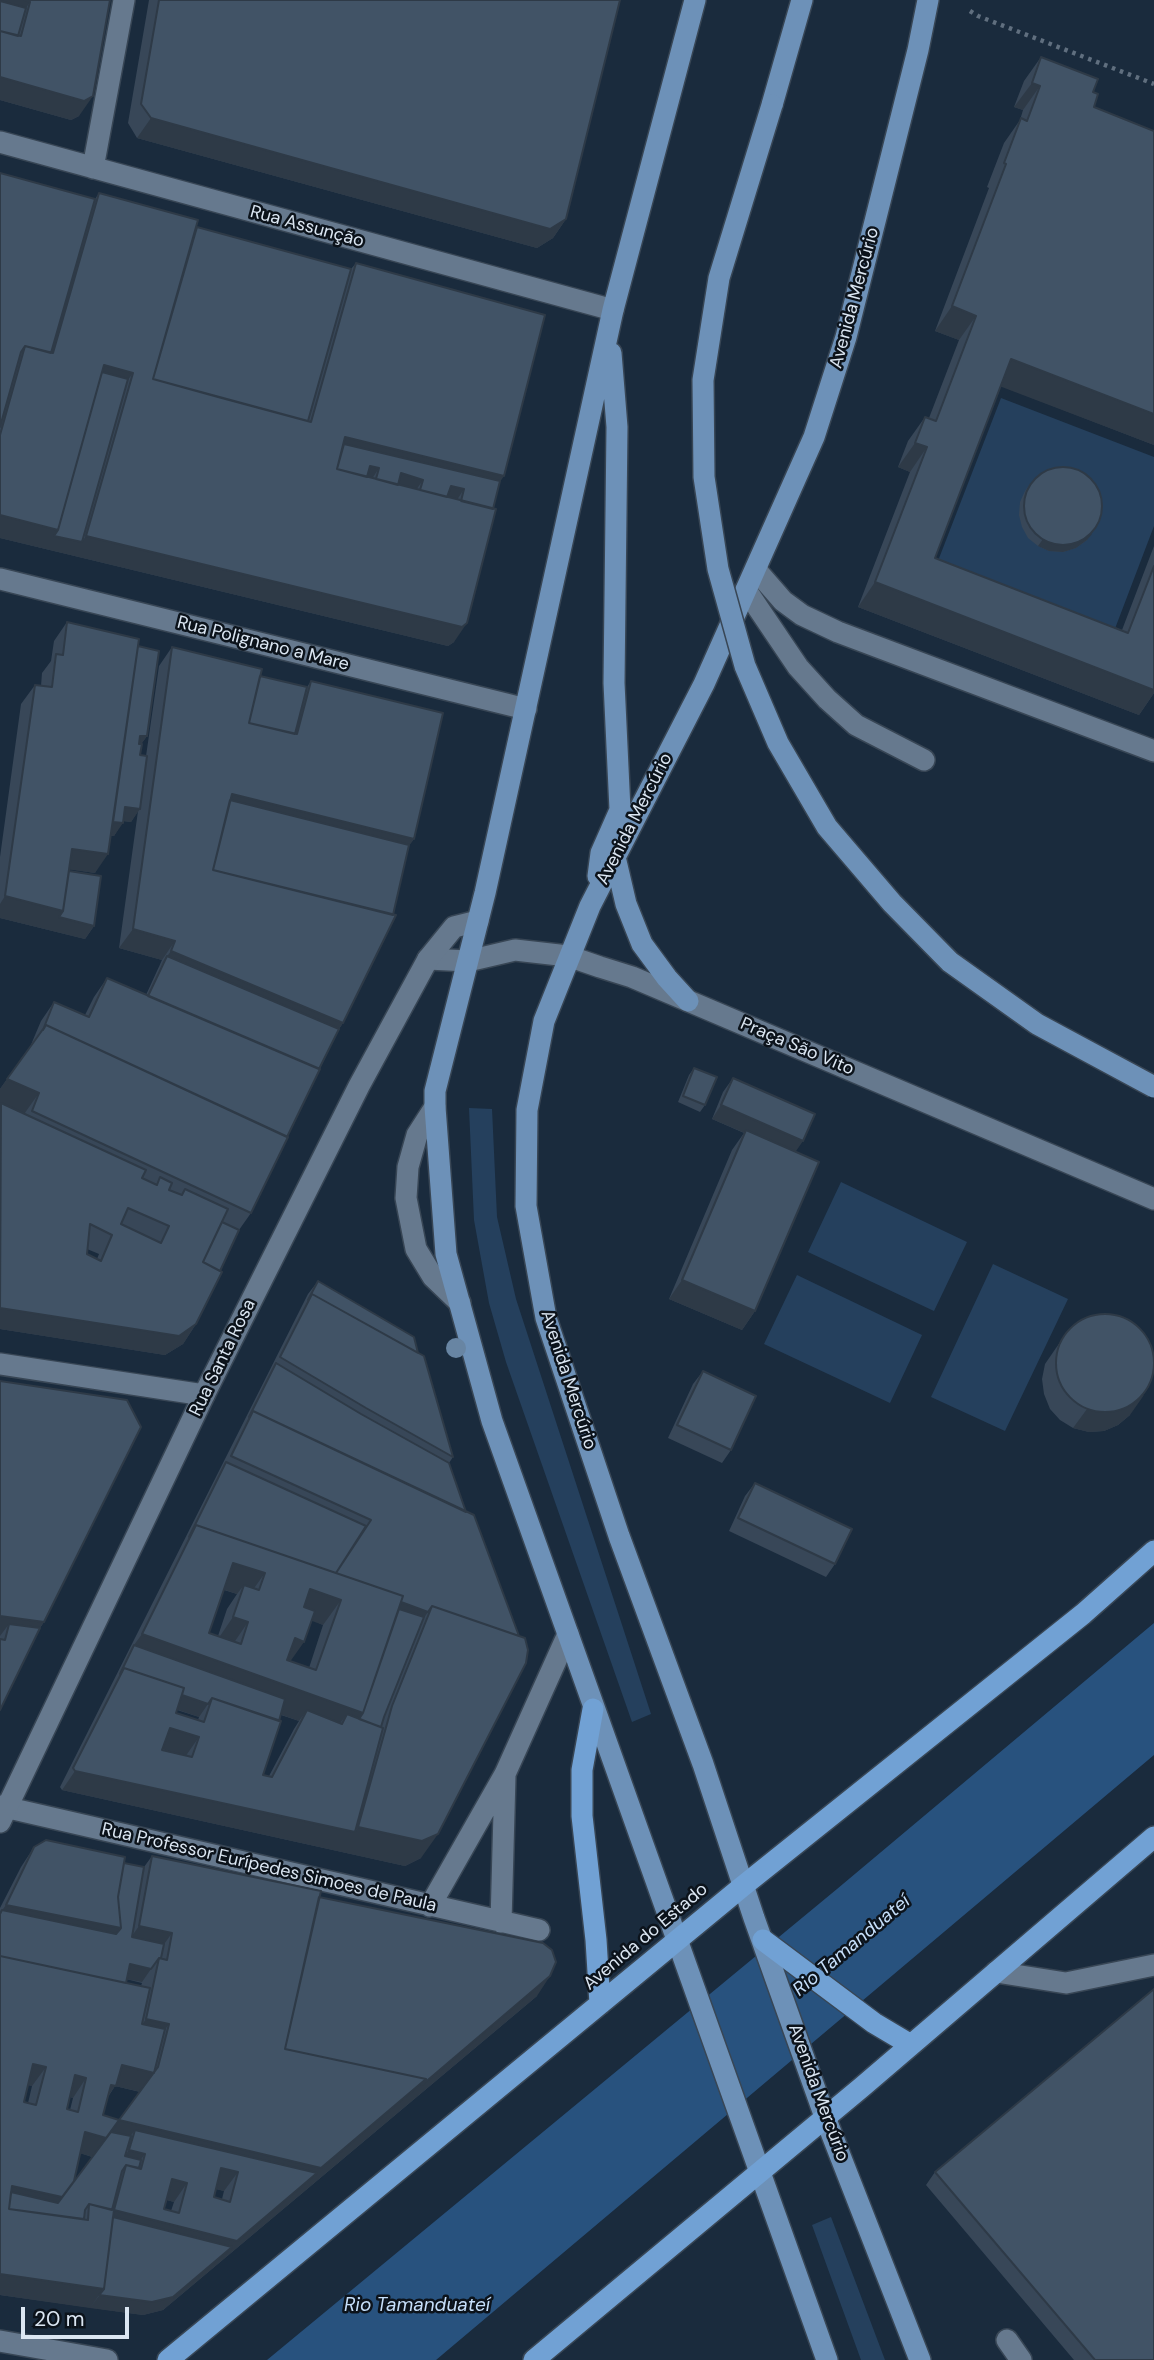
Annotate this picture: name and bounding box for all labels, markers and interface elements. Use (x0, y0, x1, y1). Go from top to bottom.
street label: Rua Assunção (248, 201, 366, 253)
street label: Avenida Mercúrio (826, 225, 884, 371)
street label: Rua Polignano a Mare (175, 612, 351, 676)
street label: Avenida Mercúrio (593, 750, 677, 888)
street label: Praça São Vito (737, 1013, 857, 1081)
street label: Rua Santa Rosa (185, 1296, 261, 1420)
street label: Avenida Mercúrio (535, 1308, 601, 1452)
street label: Rua Professor Eurípedes Simoes de Paula (99, 1819, 439, 1917)
street label: Avenida do Estado (580, 1879, 712, 1995)
water label: Rio Tamanduateí (789, 1890, 915, 2002)
street label: Avenida Mercúrio (783, 2021, 853, 2165)
scale bar (24, 2294, 133, 2338)
water label: Rio Tamanduateí (344, 2295, 490, 2317)
text: 20 m (34, 2305, 85, 2333)

